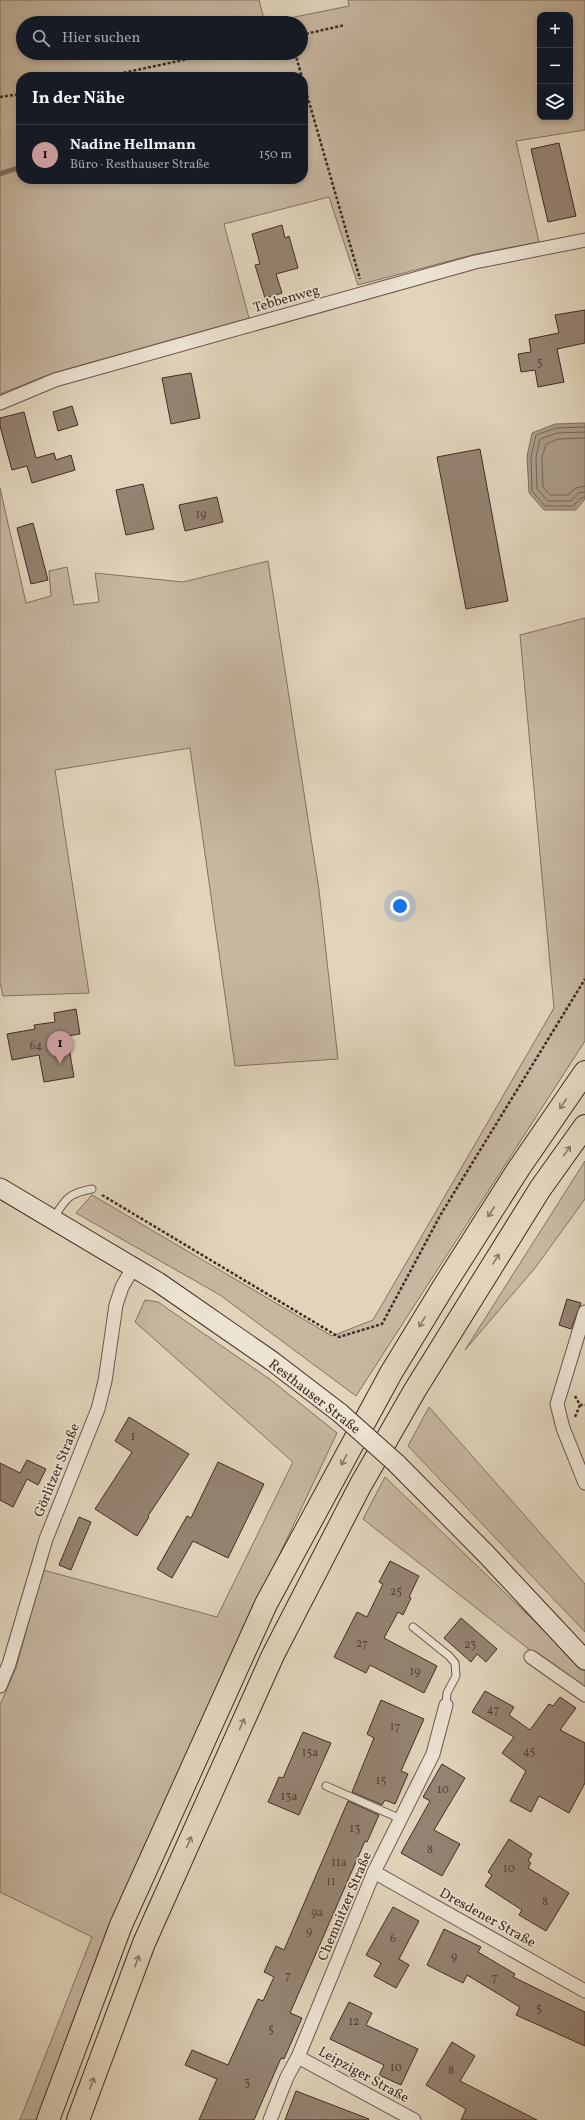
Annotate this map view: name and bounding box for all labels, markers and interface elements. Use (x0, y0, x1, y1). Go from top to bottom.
map controls (537, 12, 573, 120)
button: + (537, 12, 573, 48)
search box (16, 16, 308, 60)
icon: search (30, 27, 52, 49)
text: Hier suchen (62, 28, 140, 49)
button: − (537, 48, 573, 84)
button: layers (537, 84, 573, 120)
text: In der Nähe (32, 87, 125, 110)
text: Nadine Hellmann (70, 135, 196, 156)
text: 1 (42, 146, 48, 164)
text: 150 m (259, 146, 292, 164)
text: Büro · Resthauser Straße (70, 156, 209, 174)
street label: Tebbenweg (251, 281, 322, 318)
house number: 5 (537, 355, 543, 371)
house number: 19 (196, 507, 206, 523)
your location (390, 896, 410, 916)
pin: 1 (47, 1031, 73, 1064)
house number: 64 (30, 1038, 42, 1054)
one-way arrow (559, 1098, 567, 1109)
one-way arrow (563, 1145, 571, 1156)
one-way arrow (487, 1206, 495, 1217)
one-way arrow (492, 1254, 500, 1265)
one-way arrow (418, 1316, 426, 1327)
street label: Resthauser Straße (264, 1355, 364, 1439)
street label: Görlitzer Straße (30, 1420, 85, 1520)
house number: 1 (131, 1429, 135, 1445)
one-way arrow (340, 1454, 348, 1466)
house number: 25 (390, 1584, 402, 1600)
house number: 27 (356, 1636, 368, 1652)
house number: 23 (464, 1637, 476, 1653)
house number: 19 (410, 1664, 420, 1680)
house number: 47 (487, 1702, 500, 1718)
one-way arrow (239, 1718, 246, 1730)
house number: 17 (390, 1719, 400, 1735)
house number: 45 (523, 1744, 536, 1760)
house number: 15a (302, 1745, 318, 1761)
house number: 15 (376, 1773, 386, 1789)
house number: 10 (437, 1782, 449, 1798)
house number: 13a (281, 1789, 297, 1805)
house number: 13 (350, 1821, 360, 1837)
one-way arrow (186, 1837, 193, 1849)
house number: 8 (427, 1842, 433, 1858)
street label: Chemnitzer Straße (314, 1849, 377, 1964)
house number: 11a (331, 1855, 347, 1871)
house number: 10 (503, 1861, 515, 1877)
house number: 11 (326, 1874, 336, 1890)
street label: Dresdener Straße (436, 1884, 539, 1953)
house number: 8 (542, 1894, 548, 1910)
house number: 9a (311, 1905, 323, 1921)
house number: 9 (306, 1924, 312, 1940)
house number: 6 (390, 1931, 396, 1947)
house number: 9 (451, 1949, 457, 1965)
one-way arrow (133, 1956, 141, 1968)
house number: 7 (285, 1968, 291, 1984)
house number: 7 (492, 1970, 498, 1986)
house number: 5 (536, 2001, 542, 2017)
house number: 12 (348, 2014, 360, 2030)
house number: 5 (268, 2022, 274, 2038)
street label: Leipziger Straße (315, 2043, 412, 2108)
house number: 10 (390, 2060, 402, 2076)
house number: 8 (448, 2063, 454, 2079)
house number: 3 (244, 2075, 250, 2091)
one-way arrow (88, 2078, 96, 2090)

